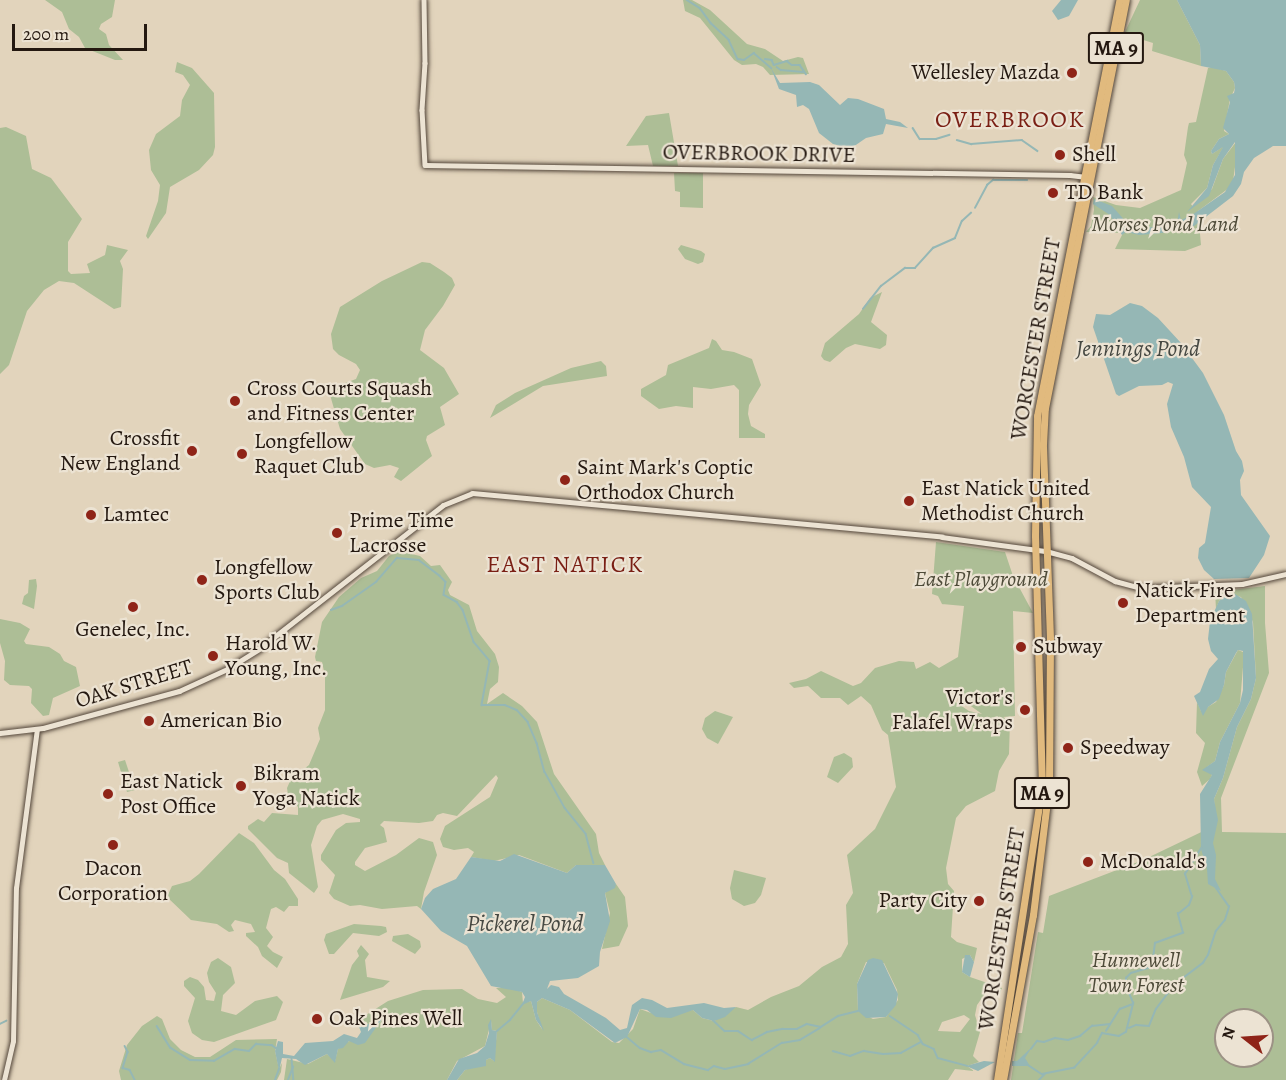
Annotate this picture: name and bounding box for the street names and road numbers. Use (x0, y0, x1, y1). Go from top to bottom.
road number: MA 9 (1088, 30, 1144, 66)
street label: OVERBROOK DRIVE (662, 139, 856, 169)
street label: WORCESTER STREET (1005, 236, 1067, 442)
street label: OAK STREET (72, 654, 196, 714)
road number: MA 9 (1014, 775, 1070, 811)
street label: WORCESTER STREET (973, 826, 1031, 1032)

